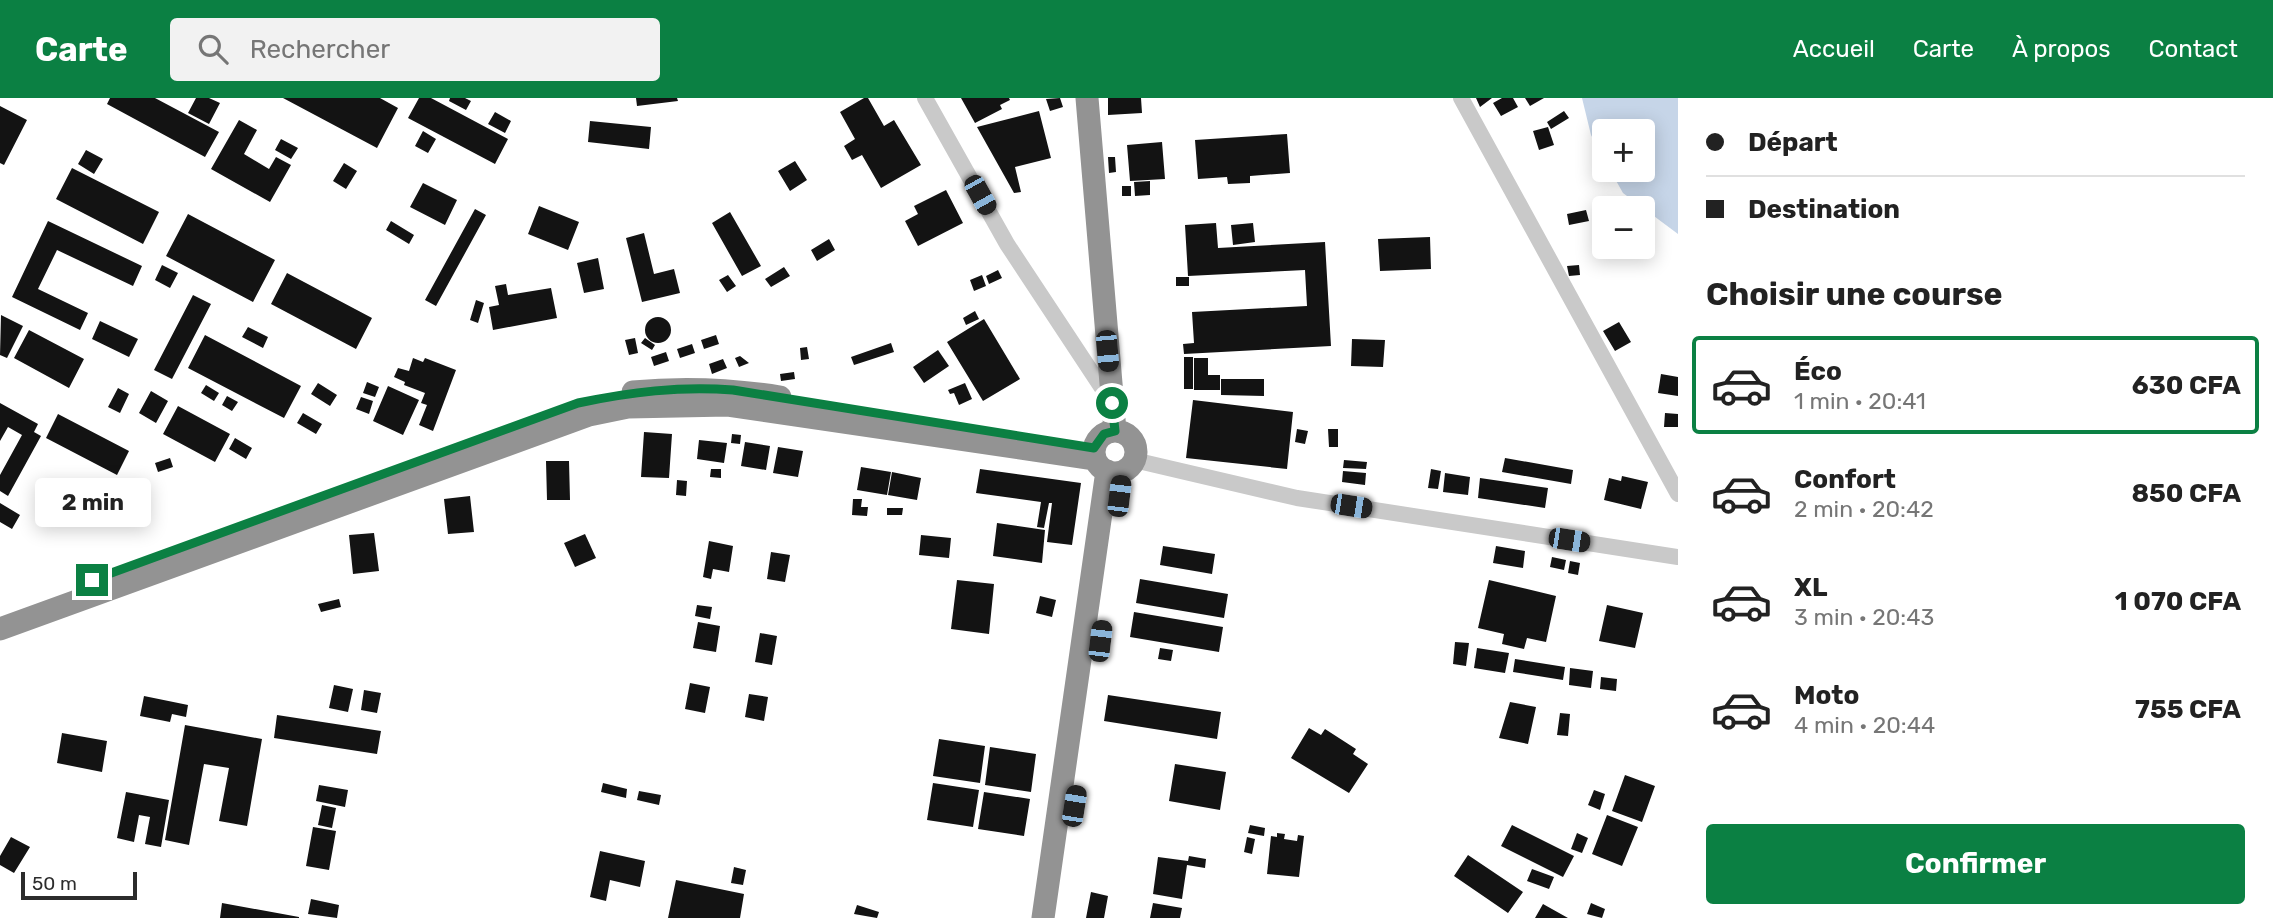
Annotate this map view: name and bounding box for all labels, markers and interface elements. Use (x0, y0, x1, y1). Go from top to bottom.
search box (170, 18, 660, 81)
text: Carte (35, 30, 128, 69)
icon: search (194, 30, 232, 68)
text: Rechercher (250, 34, 390, 65)
text: Accueil (1793, 35, 1875, 63)
text: Carte (1913, 35, 1974, 63)
text: À propos (2012, 35, 2111, 63)
text: Contact (2149, 35, 2238, 63)
map controls (1592, 119, 1655, 259)
button: + (1592, 119, 1655, 182)
text: Départ (1748, 127, 1838, 158)
car (961, 172, 1000, 218)
text: Destination (1748, 194, 1900, 225)
button: − (1592, 196, 1655, 259)
text: Choisir une course (1706, 275, 2003, 313)
car (1095, 329, 1120, 373)
icon: car (1710, 354, 1773, 417)
text: Éco (1794, 356, 1842, 387)
text: 630 CFA (2132, 370, 2241, 401)
route start (1096, 387, 1128, 419)
text: 1 min · 20:41 (1794, 387, 1926, 415)
icon: car (1710, 462, 1773, 525)
text: Confort (1794, 464, 1896, 495)
car (1107, 474, 1132, 518)
callout: 2 min (34, 478, 150, 528)
text: 850 CFA (2131, 478, 2241, 509)
text: 2 min (62, 488, 124, 516)
car (1329, 492, 1374, 520)
text: 2 min · 20:42 (1794, 495, 1934, 523)
car (1547, 526, 1592, 554)
route end (76, 564, 108, 596)
icon: car (1710, 570, 1773, 633)
text: XL (1794, 572, 1827, 603)
text: 1 070 CFA (2115, 586, 2241, 617)
text: 3 min · 20:43 (1794, 603, 1934, 631)
car (1088, 619, 1113, 663)
icon: car (1710, 678, 1773, 741)
text: Moto (1794, 680, 1859, 711)
text: 755 CFA (2135, 694, 2241, 725)
text: 4 min · 20:44 (1794, 711, 1935, 739)
car (1061, 784, 1088, 828)
button: Confirmer (1706, 824, 2245, 904)
scale bar (21, 869, 136, 901)
text: 50 m (32, 872, 77, 895)

